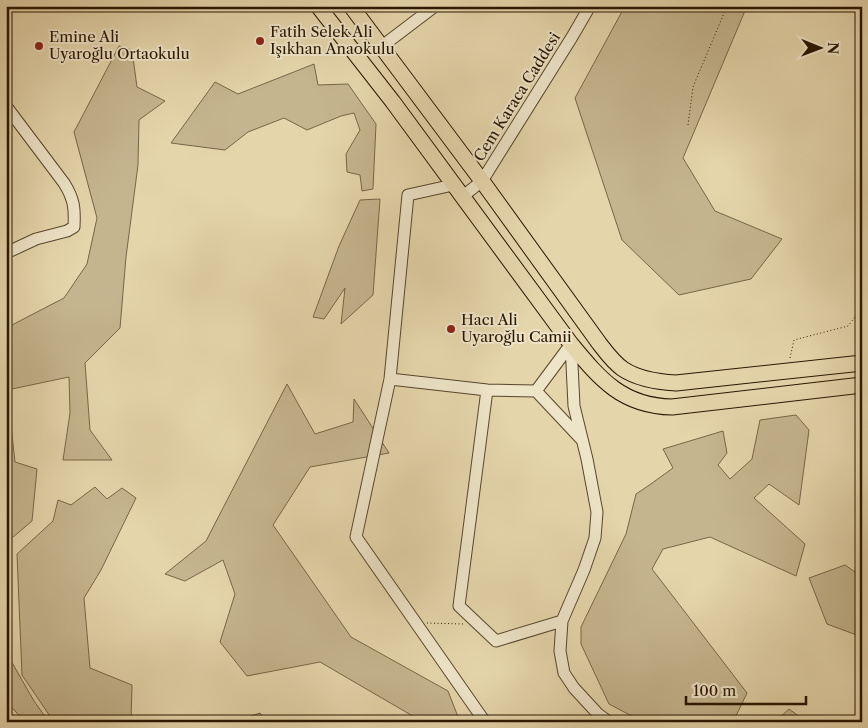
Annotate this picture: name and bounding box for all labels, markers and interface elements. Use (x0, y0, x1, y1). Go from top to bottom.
place label: Fatih Selek Ali Işıkhan Anaokulu (270, 22, 395, 58)
north arrow (796, 22, 846, 72)
place label: Emine Ali Uyaroğlu Ortaokulu (49, 27, 190, 63)
street label: Cem Karaca Caddesi (469, 28, 564, 165)
marker: Fatih Selek Ali Işıkhan Anaokulu (254, 35, 266, 47)
marker: Emine Ali Uyaroğlu Ortaokulu (33, 40, 45, 52)
text: N (824, 42, 842, 54)
place label: Hacı Ali Uyaroğlu Camii (461, 310, 572, 346)
marker: Hacı Ali Uyaroğlu Camii (445, 323, 457, 335)
scale bar (686, 673, 806, 705)
text: 100 m (693, 681, 736, 700)

